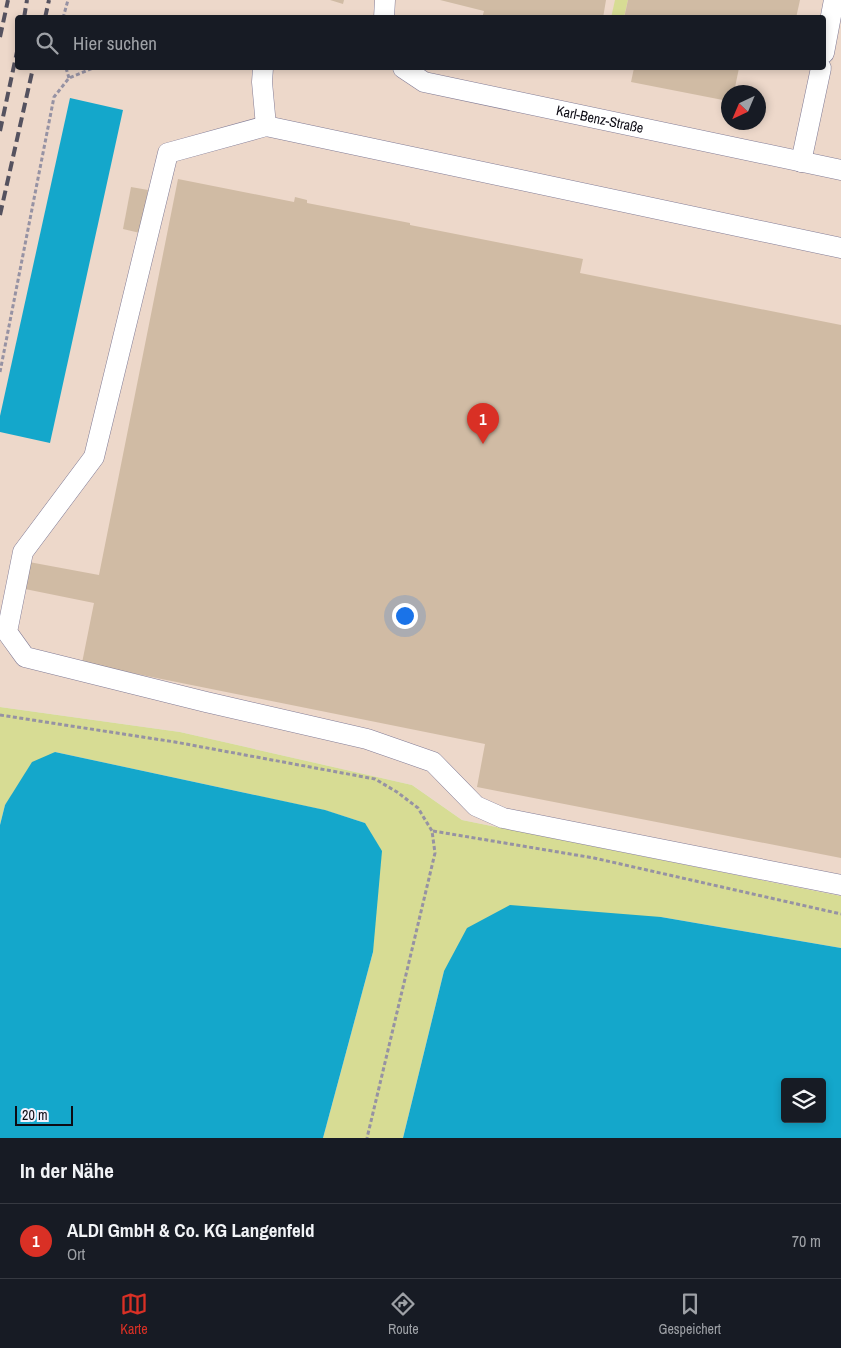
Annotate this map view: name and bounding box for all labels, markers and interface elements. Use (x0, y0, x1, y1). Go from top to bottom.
search box (15, 15, 826, 70)
icon: search (33, 29, 61, 57)
text: Hier suchen (73, 30, 157, 56)
north arrow (721, 85, 766, 130)
street label: Karl-Benz-Straße (555, 101, 645, 137)
pin: 1 (467, 403, 499, 444)
your location (392, 603, 418, 629)
map controls (781, 1078, 826, 1123)
button: layers (781, 1078, 826, 1123)
scale bar (15, 1103, 72, 1126)
text: 20 m (22, 1106, 48, 1124)
text: In der Nähe (20, 1156, 114, 1185)
text: ALDI GmbH & Co. KG Langenfeld (67, 1217, 315, 1243)
text: 1 (32, 1230, 40, 1252)
text: 70 m (792, 1230, 821, 1252)
text: Ort (67, 1243, 85, 1265)
tab: Karte (120, 1290, 148, 1338)
tab: Route (388, 1290, 419, 1338)
tab: Gespeichert (658, 1290, 721, 1338)

